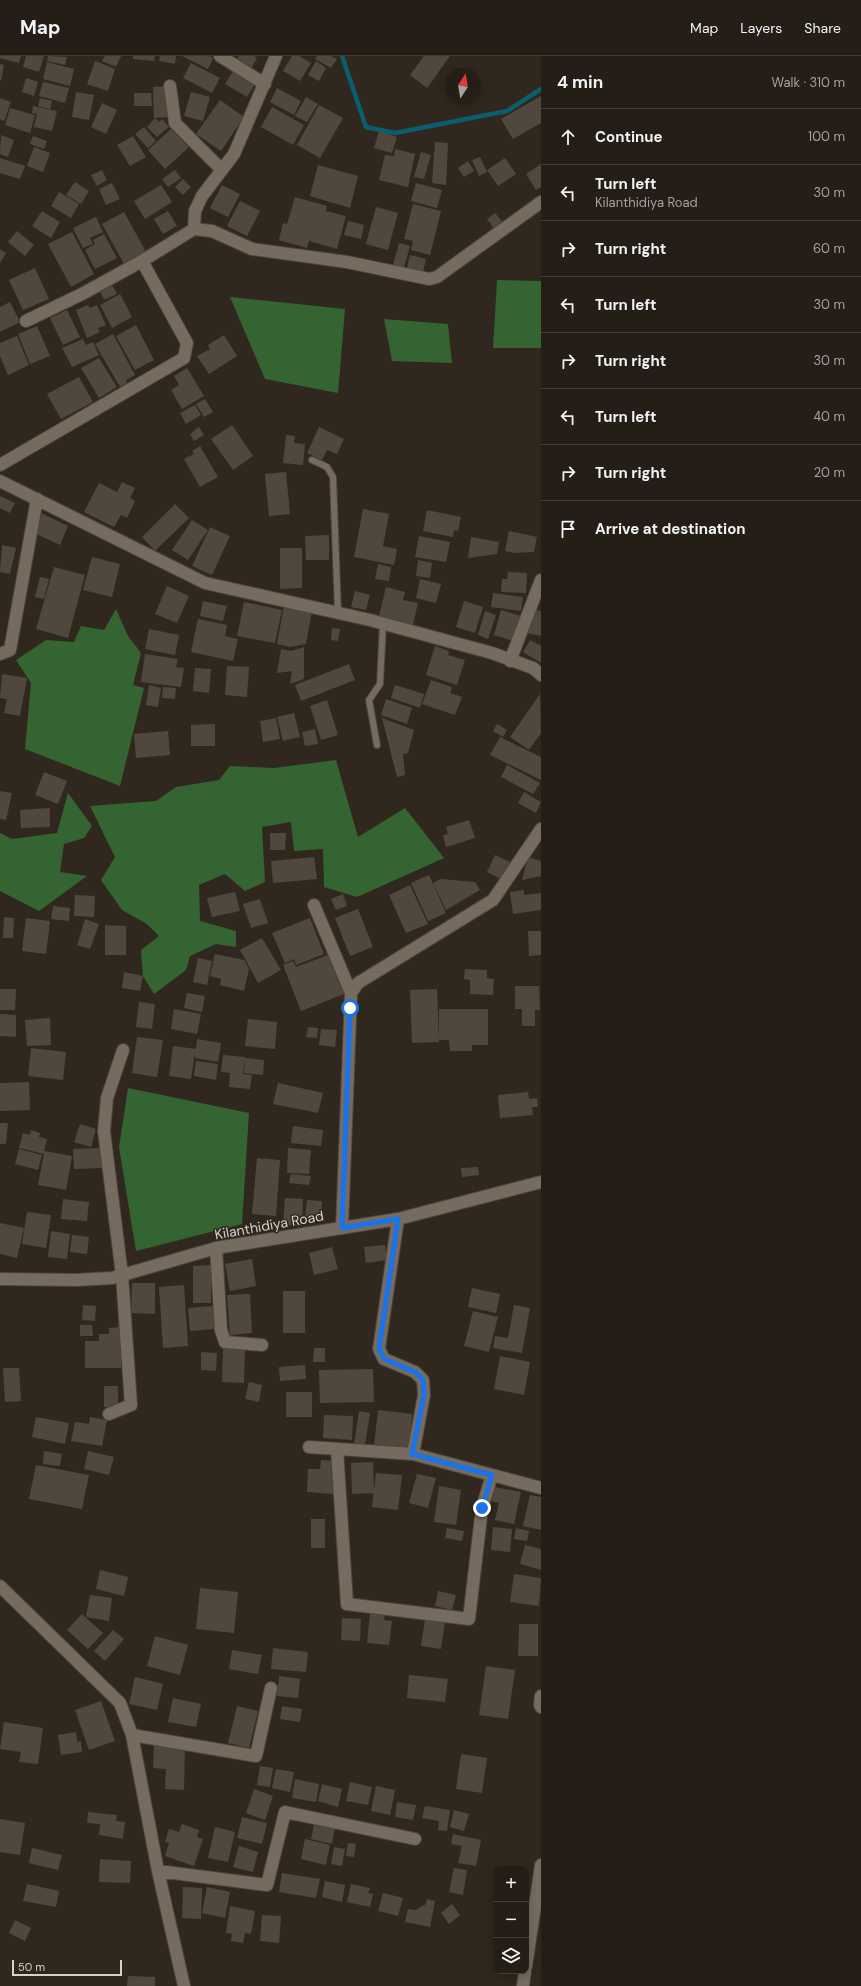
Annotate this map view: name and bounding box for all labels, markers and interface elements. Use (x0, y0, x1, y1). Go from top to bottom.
text: Map (20, 15, 60, 40)
text: Map (690, 19, 718, 37)
text: Layers (740, 19, 782, 37)
text: Share (804, 19, 841, 37)
north arrow (445, 68, 481, 104)
text: 4 min (557, 71, 603, 93)
text: Walk · 310 m (772, 74, 845, 91)
icon: ahead (557, 126, 579, 148)
text: Continue (595, 127, 663, 147)
text: 100 m (808, 128, 845, 145)
text: Turn left (595, 174, 656, 194)
icon: left (557, 182, 579, 204)
text: 30 m (813, 184, 845, 201)
text: Kilanthidiya Road (595, 194, 698, 211)
icon: right (557, 238, 579, 260)
text: Turn right (595, 239, 666, 259)
text: 60 m (813, 240, 845, 257)
icon: left (557, 294, 579, 316)
text: Turn left (595, 295, 656, 315)
text: 30 m (813, 296, 845, 313)
icon: right (557, 350, 579, 372)
text: Turn right (595, 351, 666, 371)
text: 30 m (813, 352, 845, 369)
icon: left (557, 406, 579, 428)
text: Turn left (595, 407, 656, 427)
text: 40 m (813, 408, 845, 425)
icon: right (557, 462, 579, 484)
text: Turn right (595, 463, 666, 483)
text: 20 m (814, 464, 845, 481)
icon: arrive (557, 518, 579, 540)
text: Arrive at destination (595, 519, 746, 539)
route start (341, 999, 359, 1017)
street label: Kilanthidiya Road (213, 1207, 325, 1243)
route end (473, 1499, 491, 1517)
map controls (493, 1866, 529, 1974)
button: + (493, 1866, 529, 1902)
button: − (493, 1902, 529, 1938)
button: layers (493, 1938, 529, 1974)
scale bar (12, 1958, 122, 1977)
text: 50 m (18, 1960, 45, 1974)

